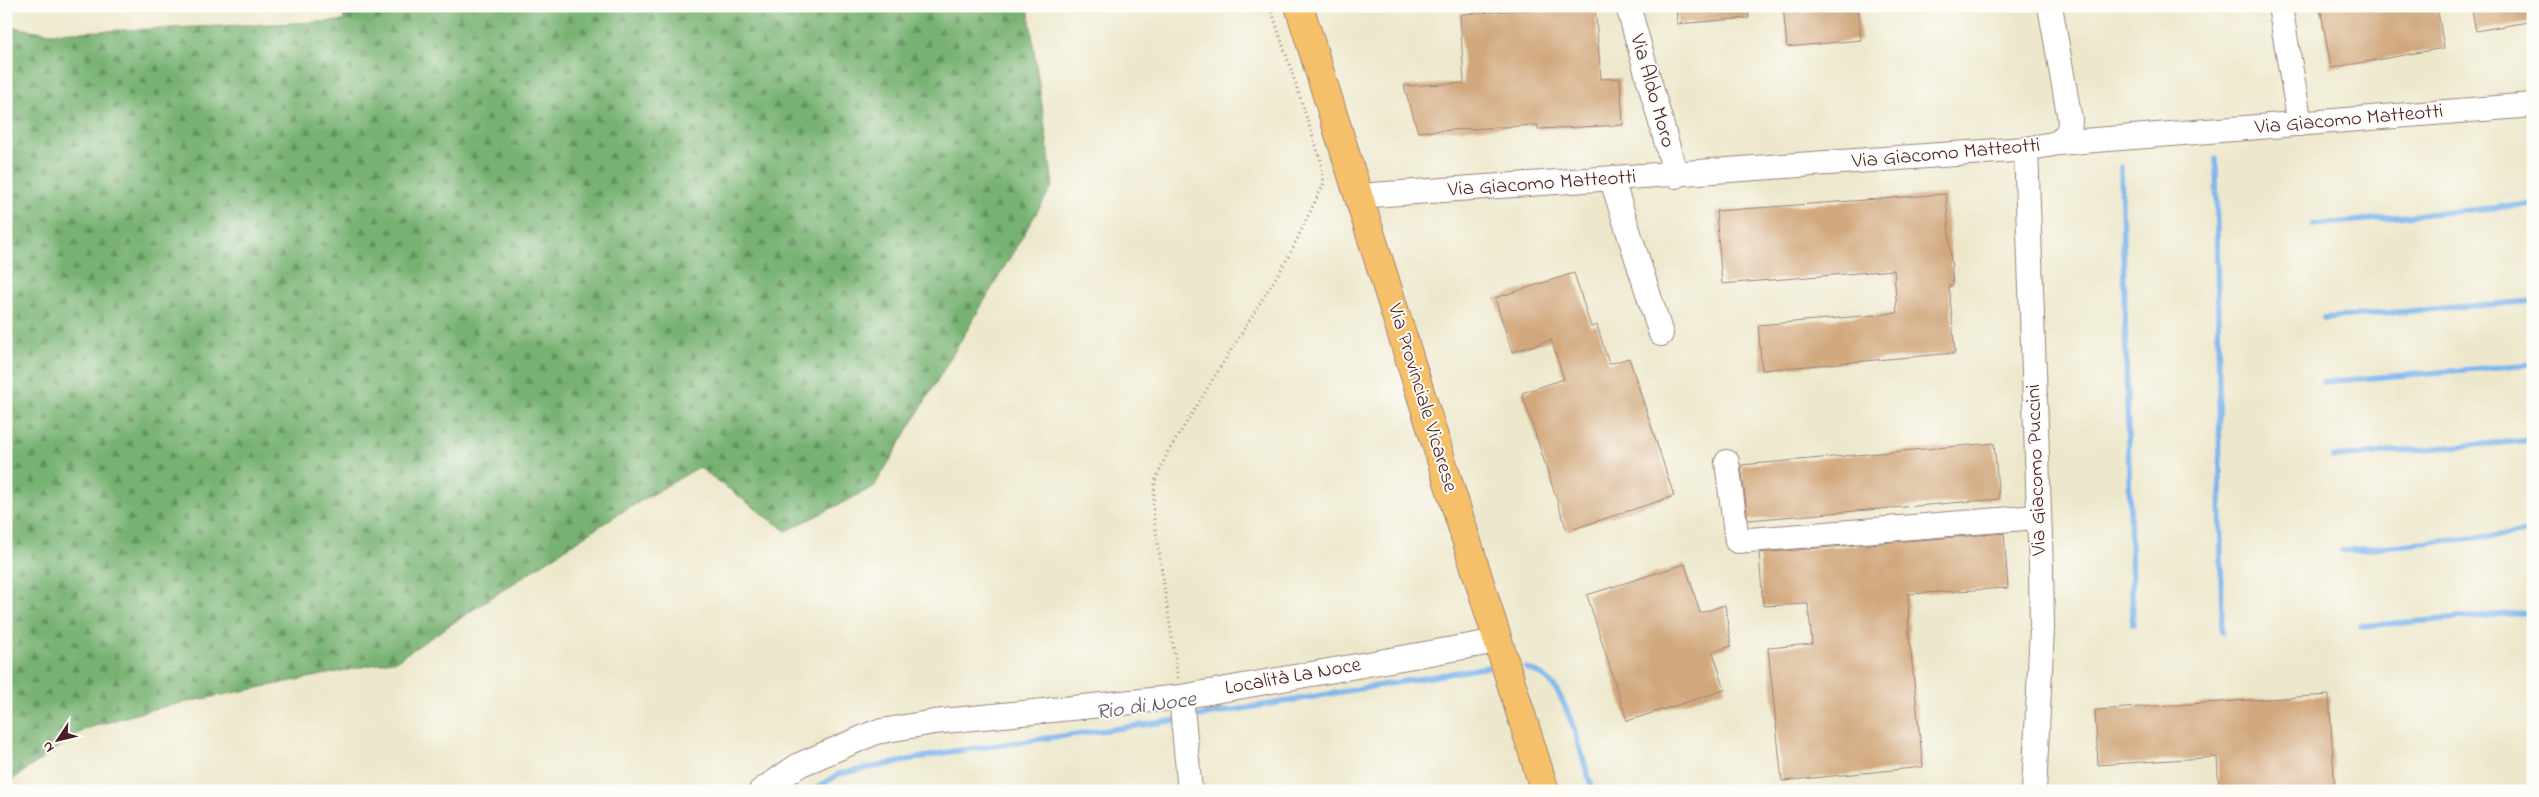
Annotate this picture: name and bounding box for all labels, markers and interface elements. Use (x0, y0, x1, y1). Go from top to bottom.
street label: Via Aldo Moro (1621, 30, 1683, 151)
street label: Via Giacomo Matteotti (2253, 97, 2444, 143)
street label: Via Giacomo Matteotti (1850, 131, 2041, 177)
street label: Via Giacomo Matteotti (1446, 162, 1637, 206)
street label: Via Provinciale Vicarese (1379, 299, 1465, 497)
street label: Via Giacomo Puccini (2019, 384, 2055, 557)
street label: Località La Noce (1223, 650, 1364, 704)
water label: Rio di Noce (1094, 684, 1199, 730)
north arrow (32, 714, 82, 764)
text: N (37, 737, 60, 756)

